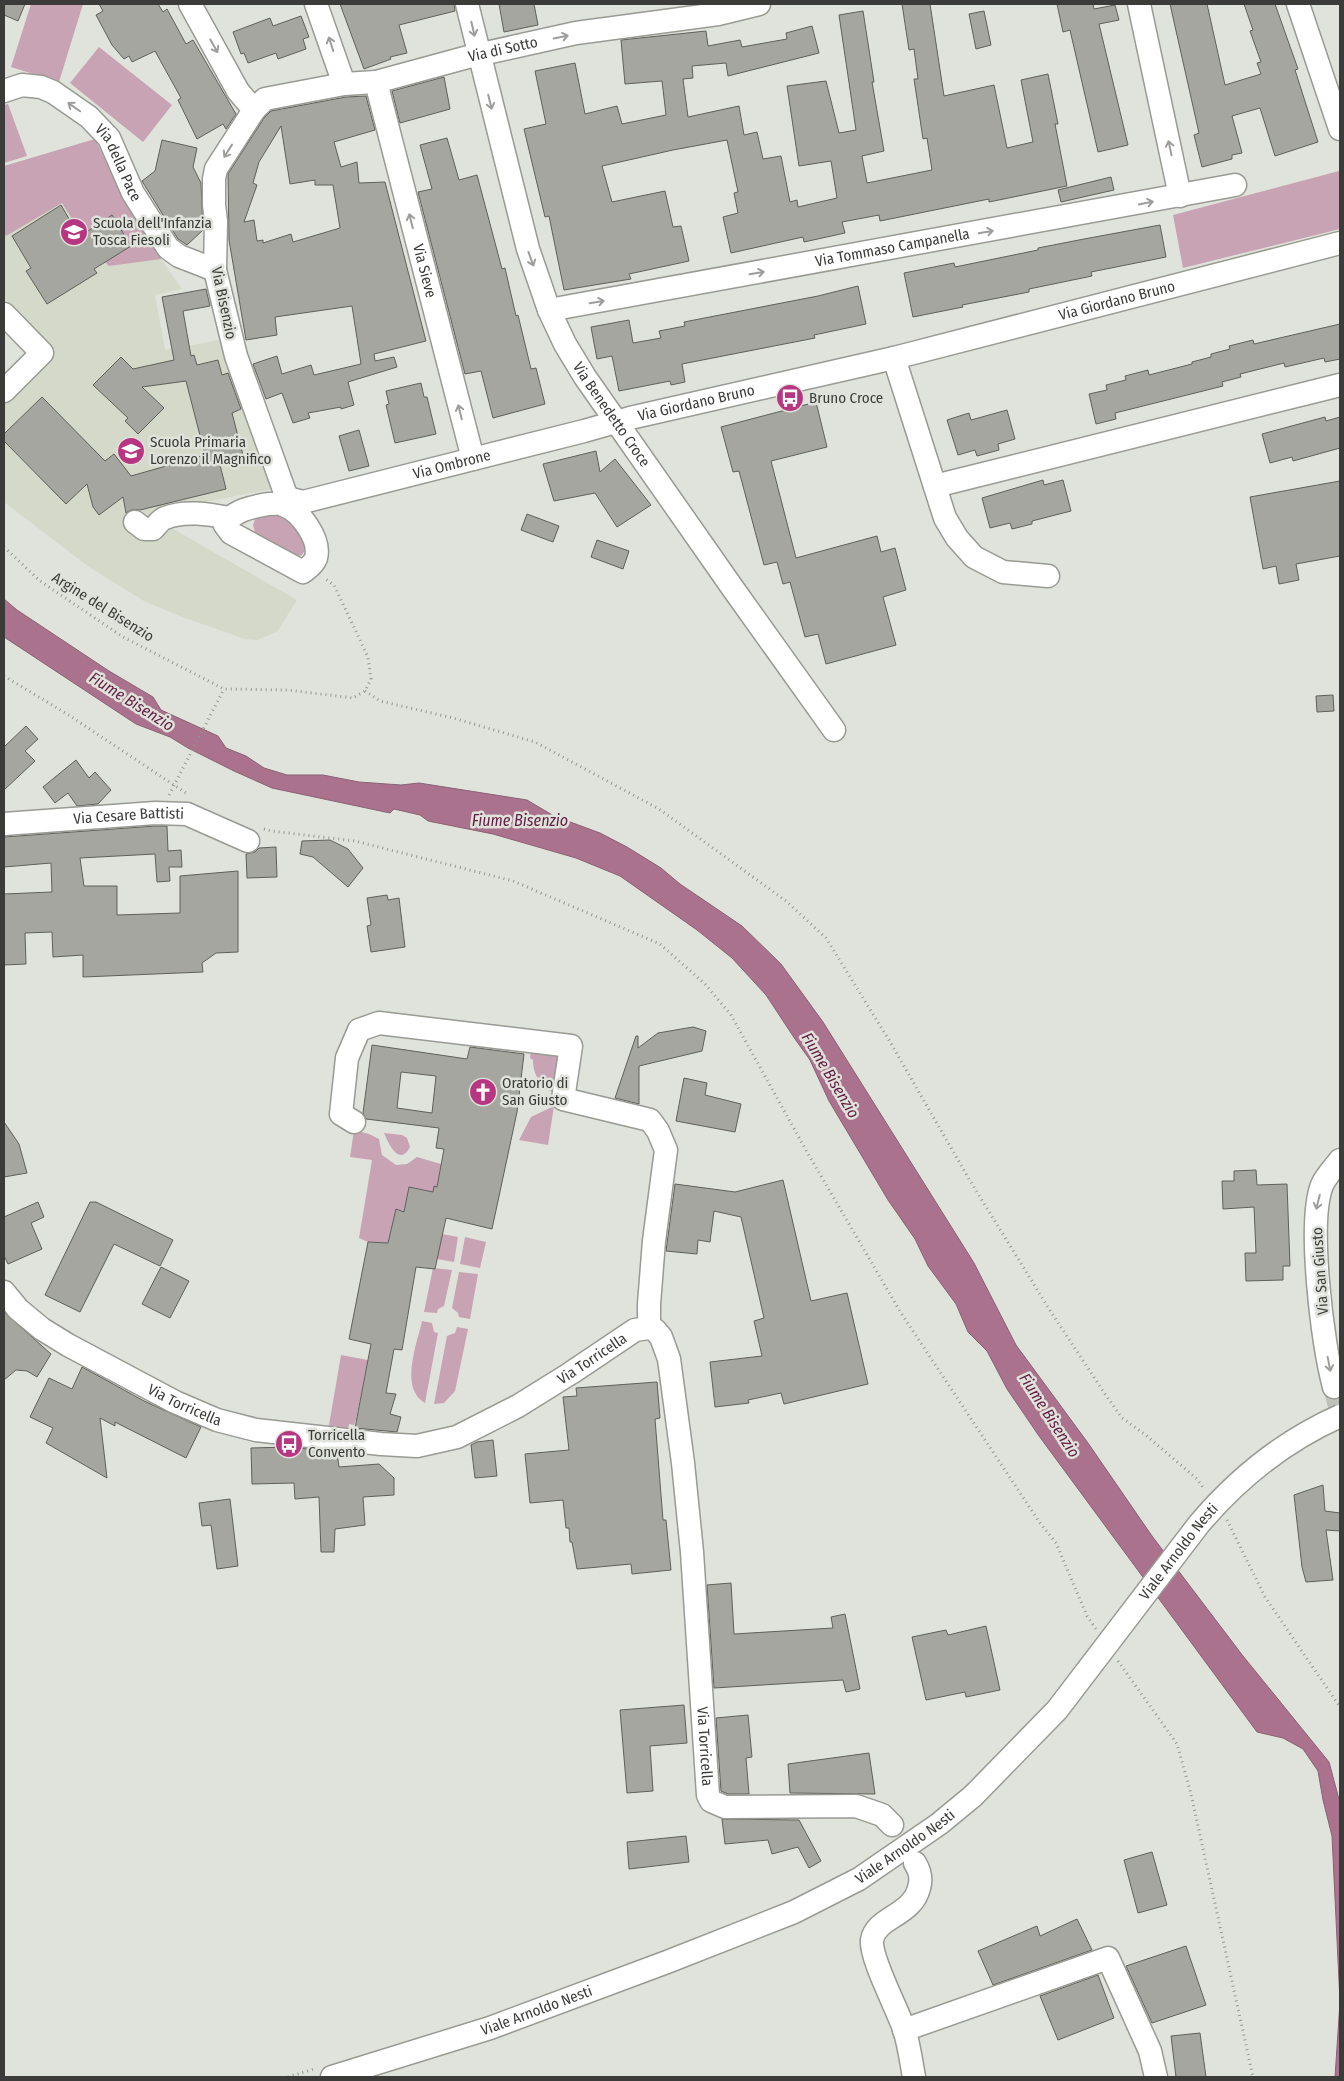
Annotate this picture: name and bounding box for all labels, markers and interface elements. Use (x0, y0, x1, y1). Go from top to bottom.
one-way arrow (469, 21, 478, 37)
one-way arrow (552, 32, 568, 41)
street label: Via di Sotto (467, 33, 539, 66)
one-way arrow (326, 36, 335, 52)
one-way arrow (209, 39, 219, 53)
one-way arrow (486, 93, 495, 109)
one-way arrow (67, 102, 81, 112)
street label: Via della Pace (91, 120, 145, 205)
one-way arrow (1165, 141, 1174, 157)
one-way arrow (222, 144, 232, 158)
one-way arrow (1137, 197, 1153, 207)
one-way arrow (406, 213, 416, 229)
place label: Scuola dell'Infanzia Tosca Fiesoli (93, 214, 212, 249)
school or university icon: Scuola dell'Infanzia Tosca Fiesoli (59, 217, 89, 247)
street label: Via Tommaso Campanella (814, 225, 971, 270)
one-way arrow (978, 226, 994, 236)
street label: Via Sieve (409, 242, 440, 300)
one-way arrow (527, 251, 536, 266)
street label: Via Bisenzio (208, 265, 240, 341)
one-way arrow (749, 267, 765, 277)
street label: Via Giordano Bruno (1057, 277, 1177, 324)
one-way arrow (589, 296, 605, 306)
street label: Via Benedetto Croce (569, 359, 654, 470)
street label: Via Giordano Bruno (636, 381, 756, 425)
bus stop icon: Bruno Croce (775, 383, 805, 413)
place label: Bruno Croce (809, 389, 883, 407)
one-way arrow (455, 405, 465, 421)
place label: Scuola Primaria Lorenzo il Magnifico (150, 433, 271, 468)
school or university icon: Scuola Primaria Lorenzo il Magnifico (116, 436, 146, 466)
street label: Via Ombrone (411, 446, 492, 483)
street label: Argine del Bisenzio (49, 568, 157, 646)
water label: Fiume Bisenzio (86, 668, 178, 735)
street label: Via Cesare Battisti (73, 804, 184, 828)
water label: Fiume Bisenzio (472, 811, 568, 830)
water label: Fiume Bisenzio (798, 1029, 864, 1121)
place label: Oratorio di San Giusto (502, 1074, 568, 1109)
church icon: Oratorio di San Giusto (468, 1077, 498, 1107)
one-way arrow (1313, 1194, 1322, 1210)
street label: Via San Giusto (1308, 1227, 1332, 1315)
street label: Via Torricella (554, 1329, 630, 1388)
one-way arrow (1324, 1356, 1334, 1372)
water label: Fiume Bisenzio (1015, 1370, 1084, 1461)
street label: Via Torricella (145, 1380, 223, 1430)
place label: Torricella Convento (308, 1426, 366, 1461)
bus stop icon: Torricella Convento (274, 1429, 304, 1459)
street label: Viale Arnoldo Nesti (1135, 1500, 1222, 1603)
street label: Via Torricella (693, 1706, 716, 1787)
street label: Viale Arnoldo Nesti (852, 1806, 959, 1888)
street label: Viale Arnoldo Nesti (479, 1982, 595, 2039)

